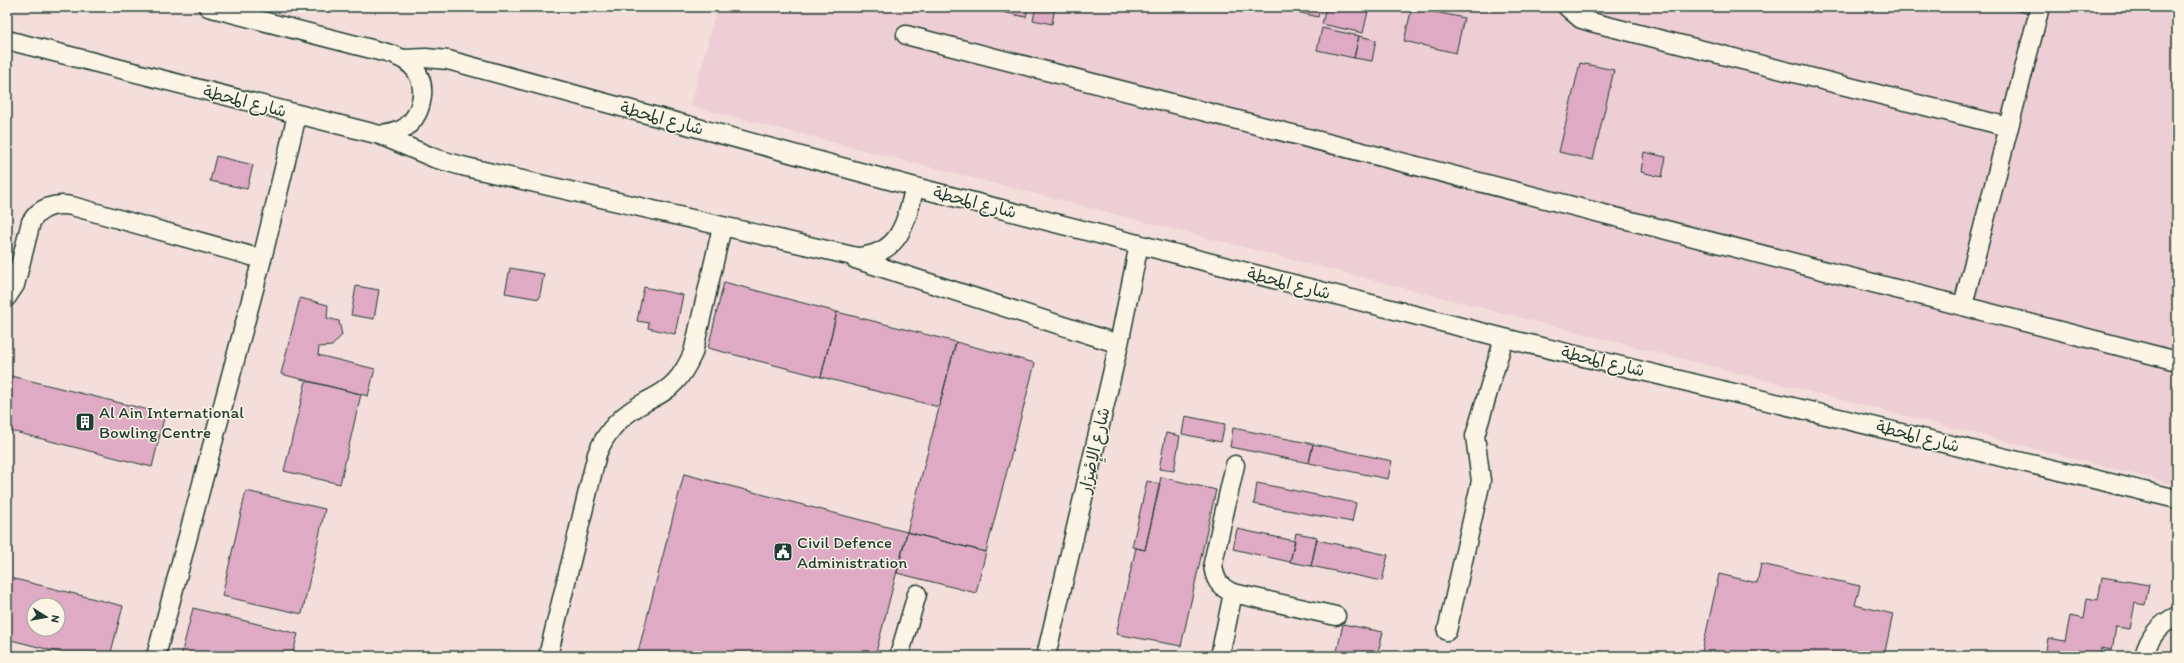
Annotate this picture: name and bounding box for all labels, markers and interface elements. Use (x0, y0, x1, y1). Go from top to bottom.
street label: شارع المحطة (201, 81, 289, 123)
street label: شارع المحطة (618, 97, 706, 141)
street label: شارع المحطة (931, 182, 1019, 224)
street label: شارع المحطة (1245, 263, 1333, 305)
street label: شارع المحطة (1559, 342, 1647, 382)
place label: Al Ain International Bowling Centre (99, 402, 244, 442)
street label: شارع الإِصْرَار (1074, 405, 1117, 497)
building icon: Al Ain International Bowling Centre (74, 411, 96, 433)
street label: شارع المحطة (1874, 416, 1962, 458)
place label: Civil Defence Administration (797, 532, 907, 572)
public building icon: Civil Defence Administration (772, 541, 794, 563)
north arrow (26, 597, 66, 637)
text: N (48, 614, 62, 624)

